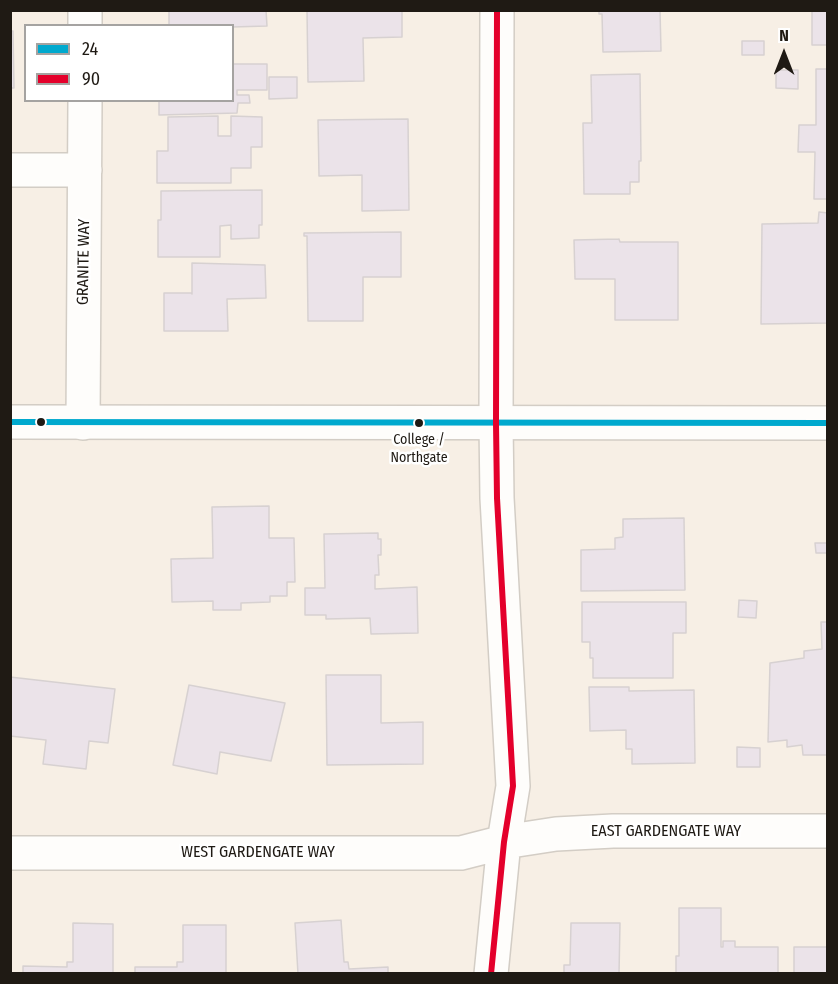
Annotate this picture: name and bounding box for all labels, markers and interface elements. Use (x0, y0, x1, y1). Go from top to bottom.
legend (24, 24, 234, 102)
north arrow (754, 24, 814, 84)
text: N (779, 26, 789, 45)
text: 24 (82, 38, 98, 60)
text: 90 (82, 68, 100, 90)
street label: GRANITE WAY (74, 219, 94, 305)
unlabelled marker (35, 416, 47, 428)
marker: College / Northgate (413, 417, 425, 429)
place label: College / Northgate (390, 432, 448, 464)
street label: EAST GARDENGATE WAY (591, 822, 741, 842)
street label: WEST GARDENGATE WAY (181, 843, 335, 863)

